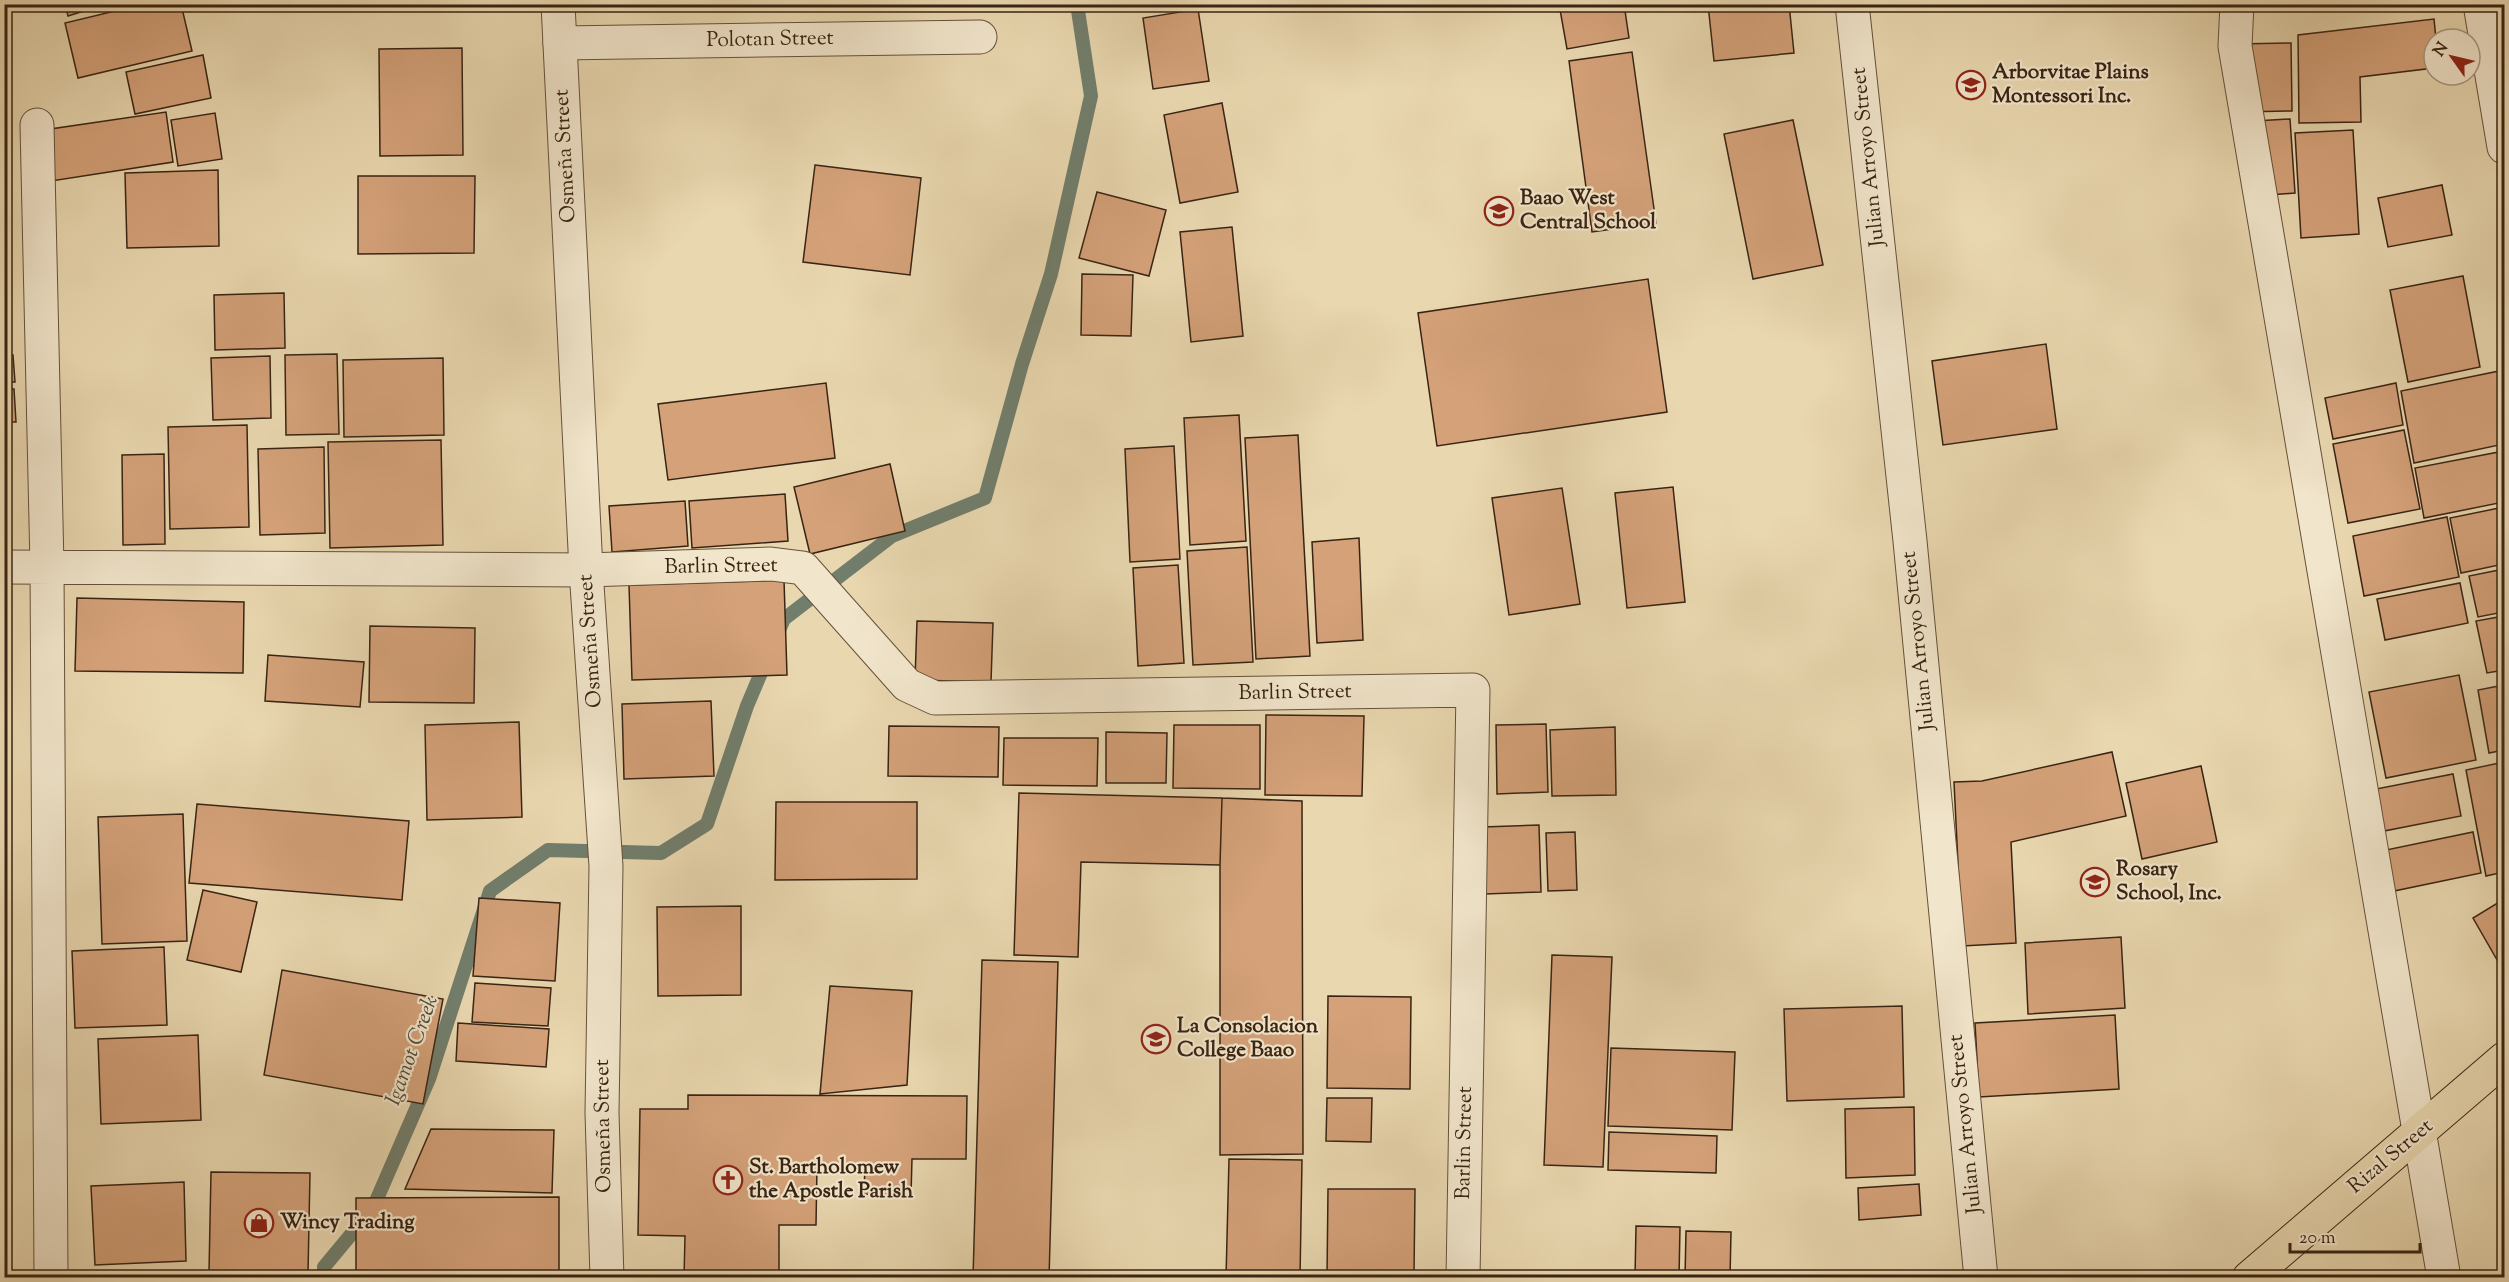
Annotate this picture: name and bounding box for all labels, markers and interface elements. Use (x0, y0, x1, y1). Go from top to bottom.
street label: Polotan Street (706, 24, 834, 56)
north arrow (2422, 27, 2482, 87)
text: N (2429, 38, 2455, 62)
place label: Arborvitae Plains Montessori Inc. (1992, 58, 2149, 112)
street label: Julian Arroyo Street (1845, 66, 1893, 249)
school or university icon: Arborvitae Plains Montessori Inc. (1955, 69, 1987, 101)
street label: Osmeña Street (548, 88, 584, 224)
place label: Baao West Central School (1520, 184, 1656, 238)
school or university icon: Baao West Central School (1483, 195, 1515, 227)
street label: Julian Arroyo Street (1895, 550, 1943, 733)
street label: Barlin Street (664, 551, 778, 583)
street label: Osmeña Street (571, 573, 611, 709)
street label: Barlin Street (1238, 677, 1352, 709)
place label: Rosary School, Inc. (2116, 855, 2222, 909)
school or university icon: Rosary School, Inc. (2079, 866, 2111, 898)
water label: Igamot Creek (378, 992, 448, 1110)
place label: La Consolacion College Baao (1177, 1012, 1319, 1066)
school or university icon: La Consolacion College Baao (1140, 1023, 1172, 1055)
street label: Julian Arroyo Street (1942, 1033, 1990, 1216)
street label: Osmeña Street (588, 1059, 620, 1193)
street label: Barlin Street (1449, 1086, 1481, 1200)
street label: Rizal Street (2342, 1112, 2440, 1202)
place label: St. Bartholomew the Apostle Parish (749, 1153, 914, 1207)
church icon: St. Bartholomew the Apostle Parish (712, 1164, 744, 1196)
shop icon: Wincy Trading (243, 1207, 275, 1239)
place label: Wincy Trading (280, 1208, 415, 1238)
scale bar (2290, 1216, 2420, 1254)
text: 20 m (2299, 1226, 2336, 1252)

